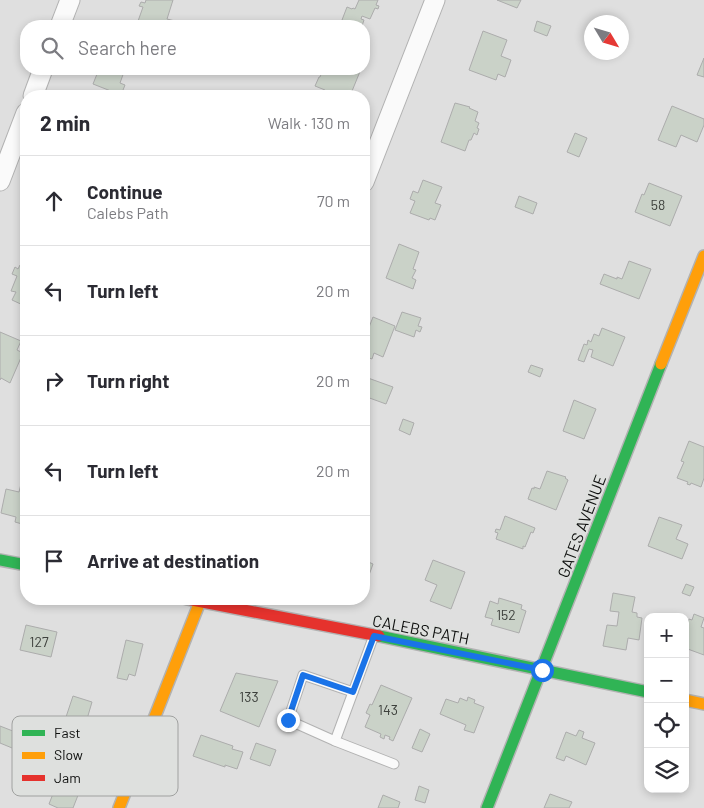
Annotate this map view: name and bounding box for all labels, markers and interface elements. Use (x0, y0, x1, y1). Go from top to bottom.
north arrow (584, 15, 629, 60)
search box (20, 20, 370, 75)
icon: search (38, 34, 66, 62)
text: Search here (78, 36, 177, 59)
text: 2 min (40, 110, 90, 135)
text: Walk · 130 m (268, 113, 350, 132)
text: Continue (87, 180, 163, 203)
icon: ahead (40, 187, 68, 215)
text: 70 m (317, 191, 350, 210)
house number: 58 (651, 196, 665, 213)
text: Calebs Path (87, 203, 169, 222)
icon: left (40, 277, 68, 305)
text: Turn left (87, 279, 158, 302)
text: 20 m (316, 281, 350, 300)
icon: right (40, 367, 68, 395)
text: Turn right (87, 369, 169, 392)
text: 20 m (316, 371, 350, 390)
icon: left (40, 457, 68, 485)
text: Turn left (87, 459, 158, 482)
text: 20 m (316, 461, 350, 480)
street label: GATES AVENUE (553, 472, 609, 580)
icon: arrive (40, 547, 68, 575)
text: Arrive at destination (87, 549, 259, 572)
house number: 152 (496, 606, 516, 623)
street label: CALEBS PATH (371, 610, 471, 648)
map controls (644, 613, 689, 793)
button: + (644, 613, 689, 658)
house number: 127 (29, 633, 49, 650)
button: − (644, 658, 689, 703)
route start (531, 659, 554, 682)
house number: 133 (239, 688, 259, 705)
house number: 143 (378, 701, 398, 718)
button: locate (644, 703, 689, 748)
route end (277, 709, 300, 732)
legend (12, 716, 178, 796)
text: Fast (54, 724, 80, 741)
text: Slow (54, 746, 83, 763)
button: layers (644, 748, 689, 793)
text: Jam (54, 769, 81, 786)

